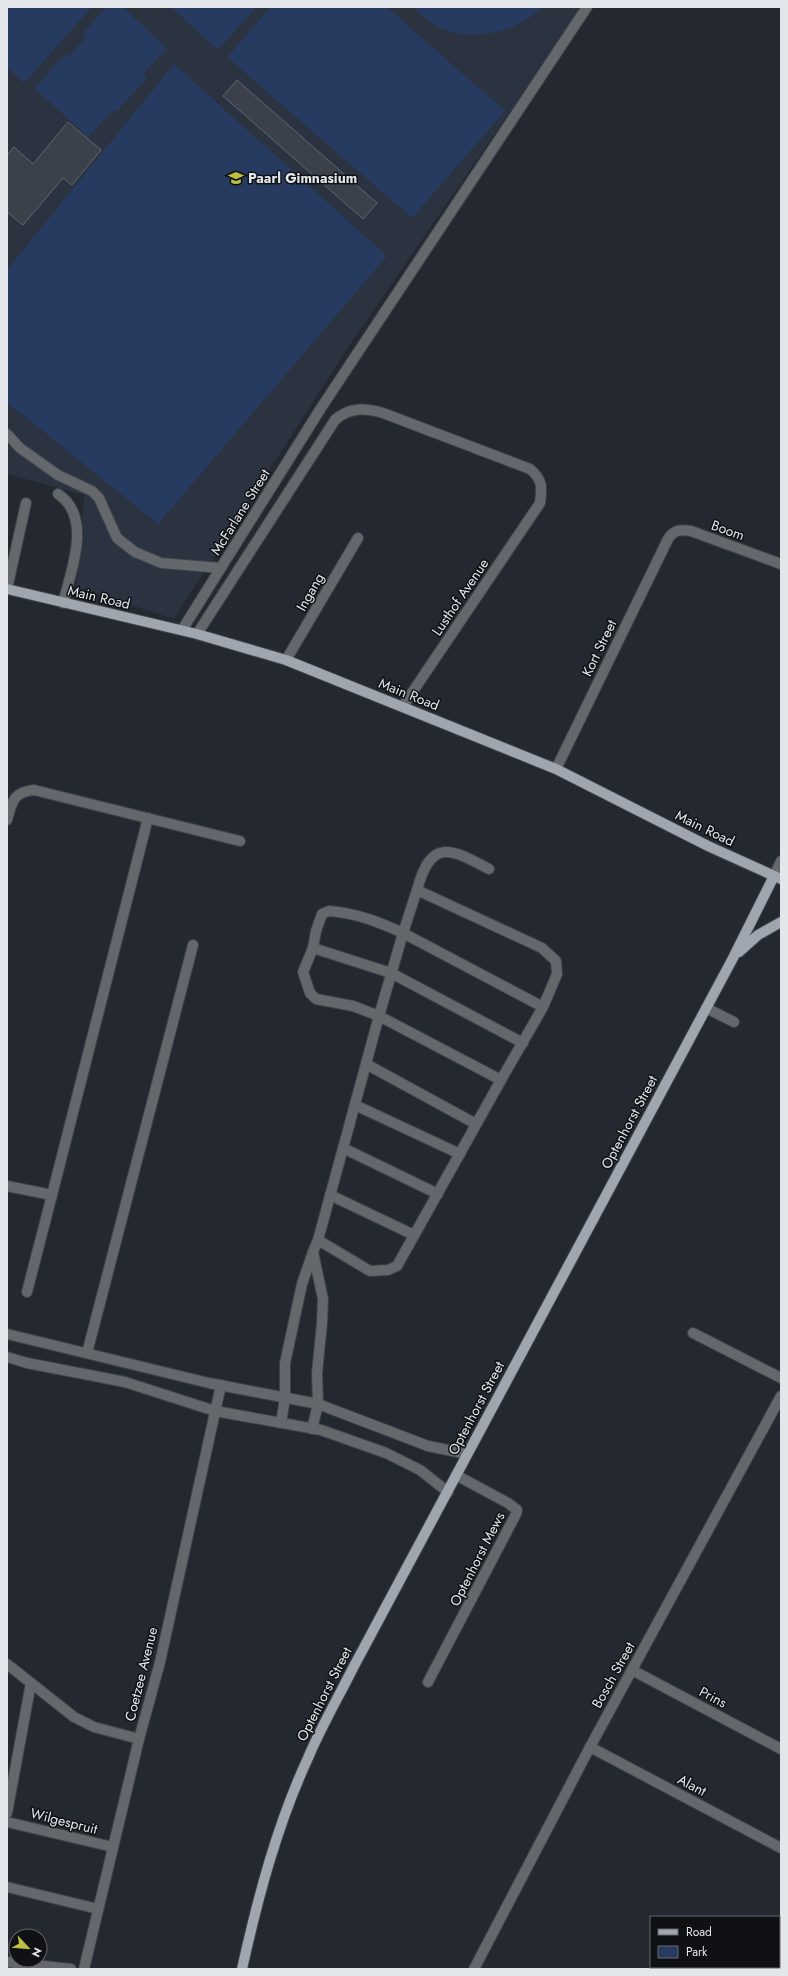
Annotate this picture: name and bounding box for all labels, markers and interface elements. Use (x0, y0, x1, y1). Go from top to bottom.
place label: Paarl Gimnasium (248, 168, 357, 188)
school or university icon: Paarl Gimnasium (227, 169, 245, 187)
street label: McFarlane Street (205, 464, 275, 559)
street label: Boom (709, 515, 747, 545)
street label: Lusthof Avenue (427, 554, 493, 640)
street label: Ingang (291, 569, 329, 615)
street label: Main Road (66, 580, 132, 614)
street label: Kort Street (577, 616, 622, 680)
street label: Main Road (376, 673, 442, 715)
street label: Main Road (672, 805, 738, 851)
street label: Optenhorst Street (596, 1071, 662, 1172)
street label: Optenhorst Street (443, 1357, 509, 1458)
street label: Optenhorst Mews (445, 1508, 510, 1610)
street label: Coetzee Avenue (120, 1625, 162, 1723)
street label: Bosch Street (587, 1638, 640, 1712)
street label: Optenhorst Street (292, 1643, 357, 1745)
street label: Prins (696, 1681, 731, 1713)
street label: Alant (674, 1769, 710, 1801)
street label: Wilgespruit (28, 1803, 100, 1839)
legend (650, 1916, 780, 1968)
text: Road (686, 1923, 712, 1941)
north arrow (8, 1928, 48, 1968)
text: Park (686, 1943, 708, 1961)
text: N (28, 1945, 46, 1960)

